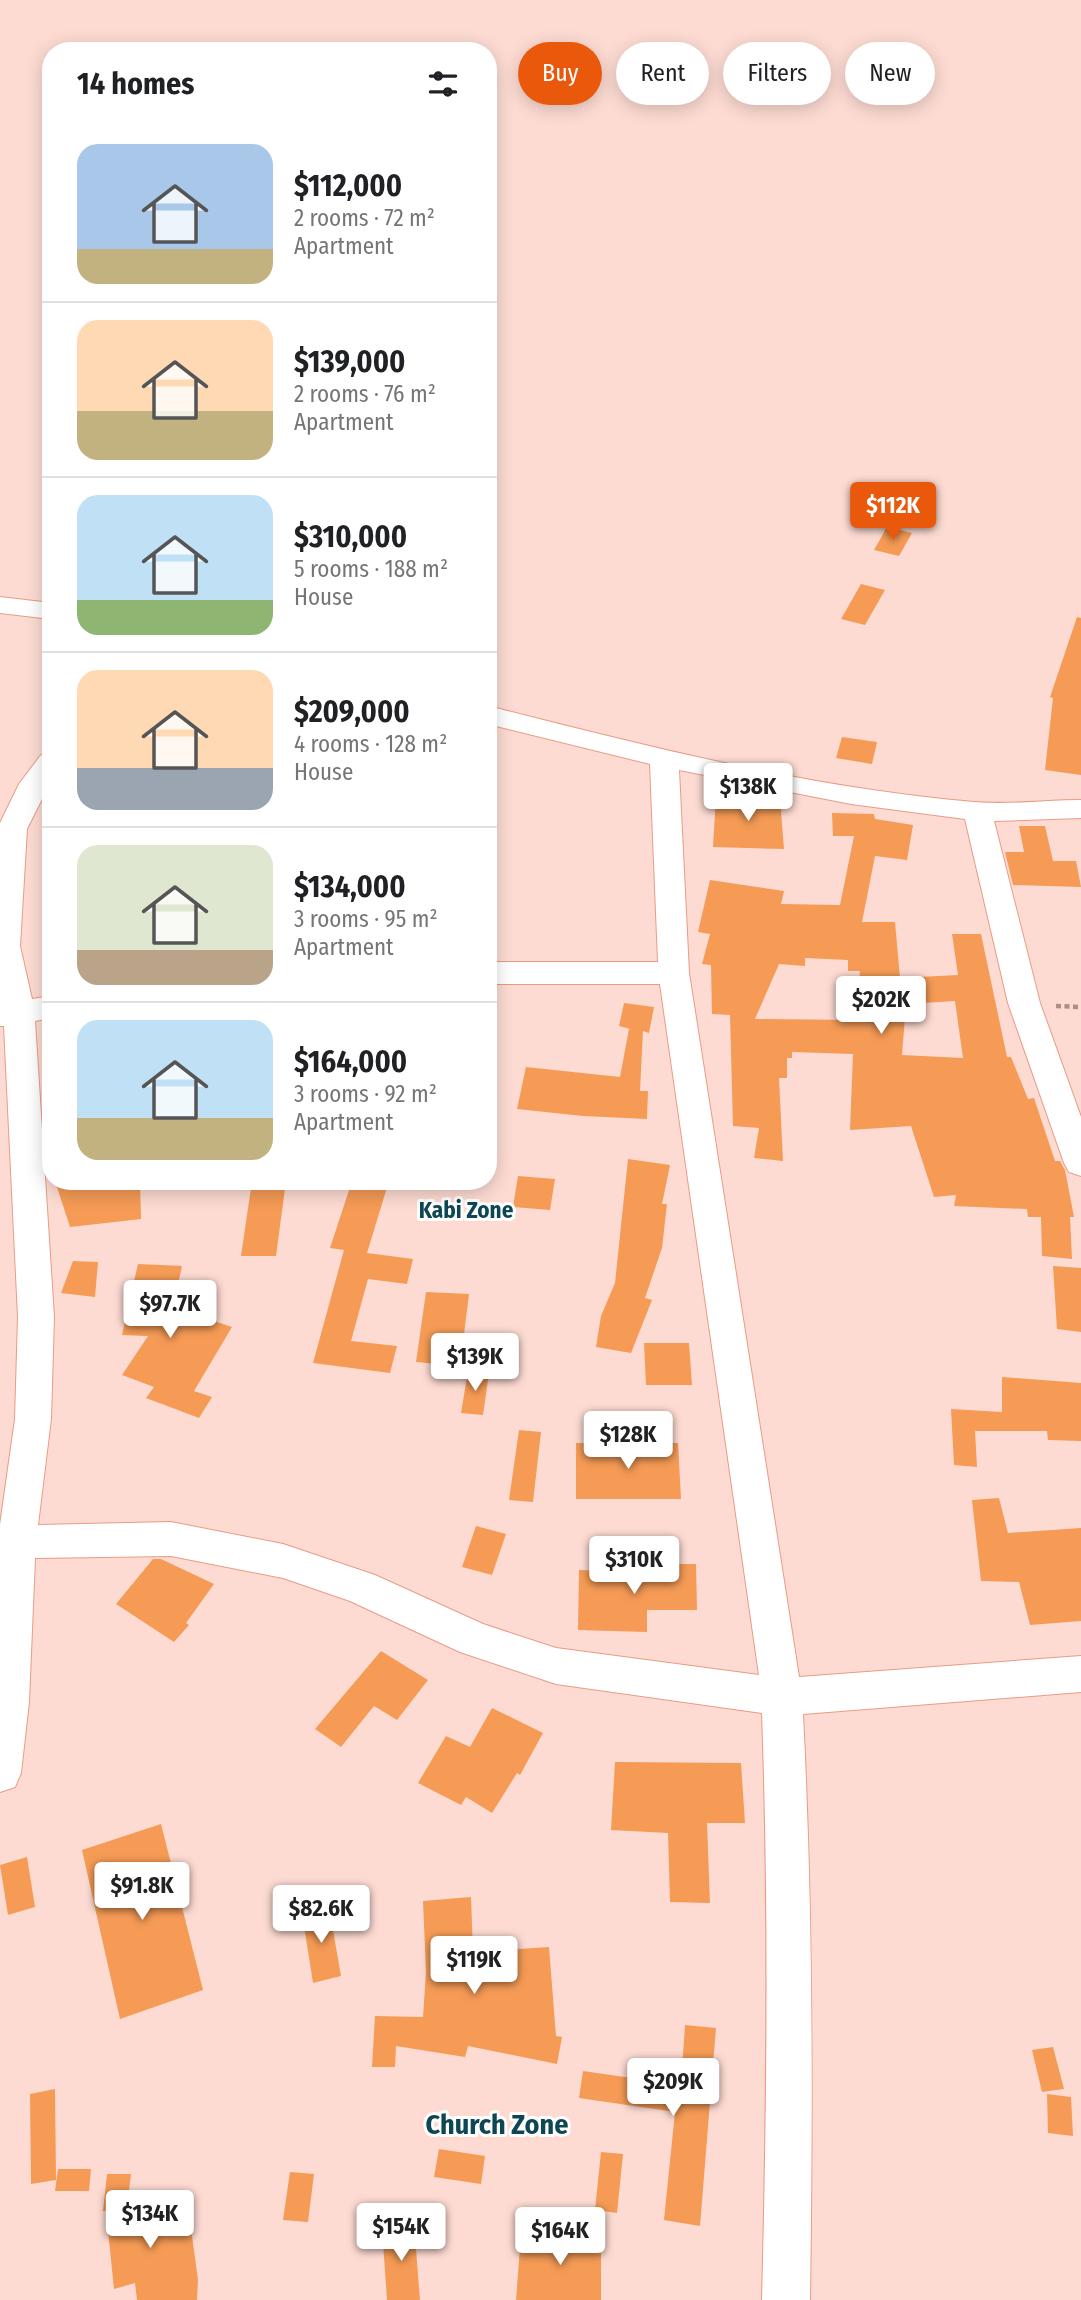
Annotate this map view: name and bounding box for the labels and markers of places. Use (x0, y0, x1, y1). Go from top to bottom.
pin: $112K (844, 482, 942, 542)
pin: $138K (699, 764, 797, 823)
pin: $202K (832, 976, 930, 1036)
pin: $97.7K (113, 1280, 227, 1340)
pin: $139K (426, 1334, 524, 1393)
pin: $128K (579, 1412, 677, 1471)
pin: $310K (585, 1536, 683, 1596)
pin: $91.8K (85, 1862, 199, 1922)
pin: $82.6K (264, 1885, 378, 1945)
pin: $119K (425, 1937, 523, 1996)
pin: $209K (624, 2058, 722, 2118)
pin: $134K (101, 2190, 199, 2250)
pin: $154K (352, 2204, 450, 2263)
pin: $164K (511, 2208, 609, 2267)

